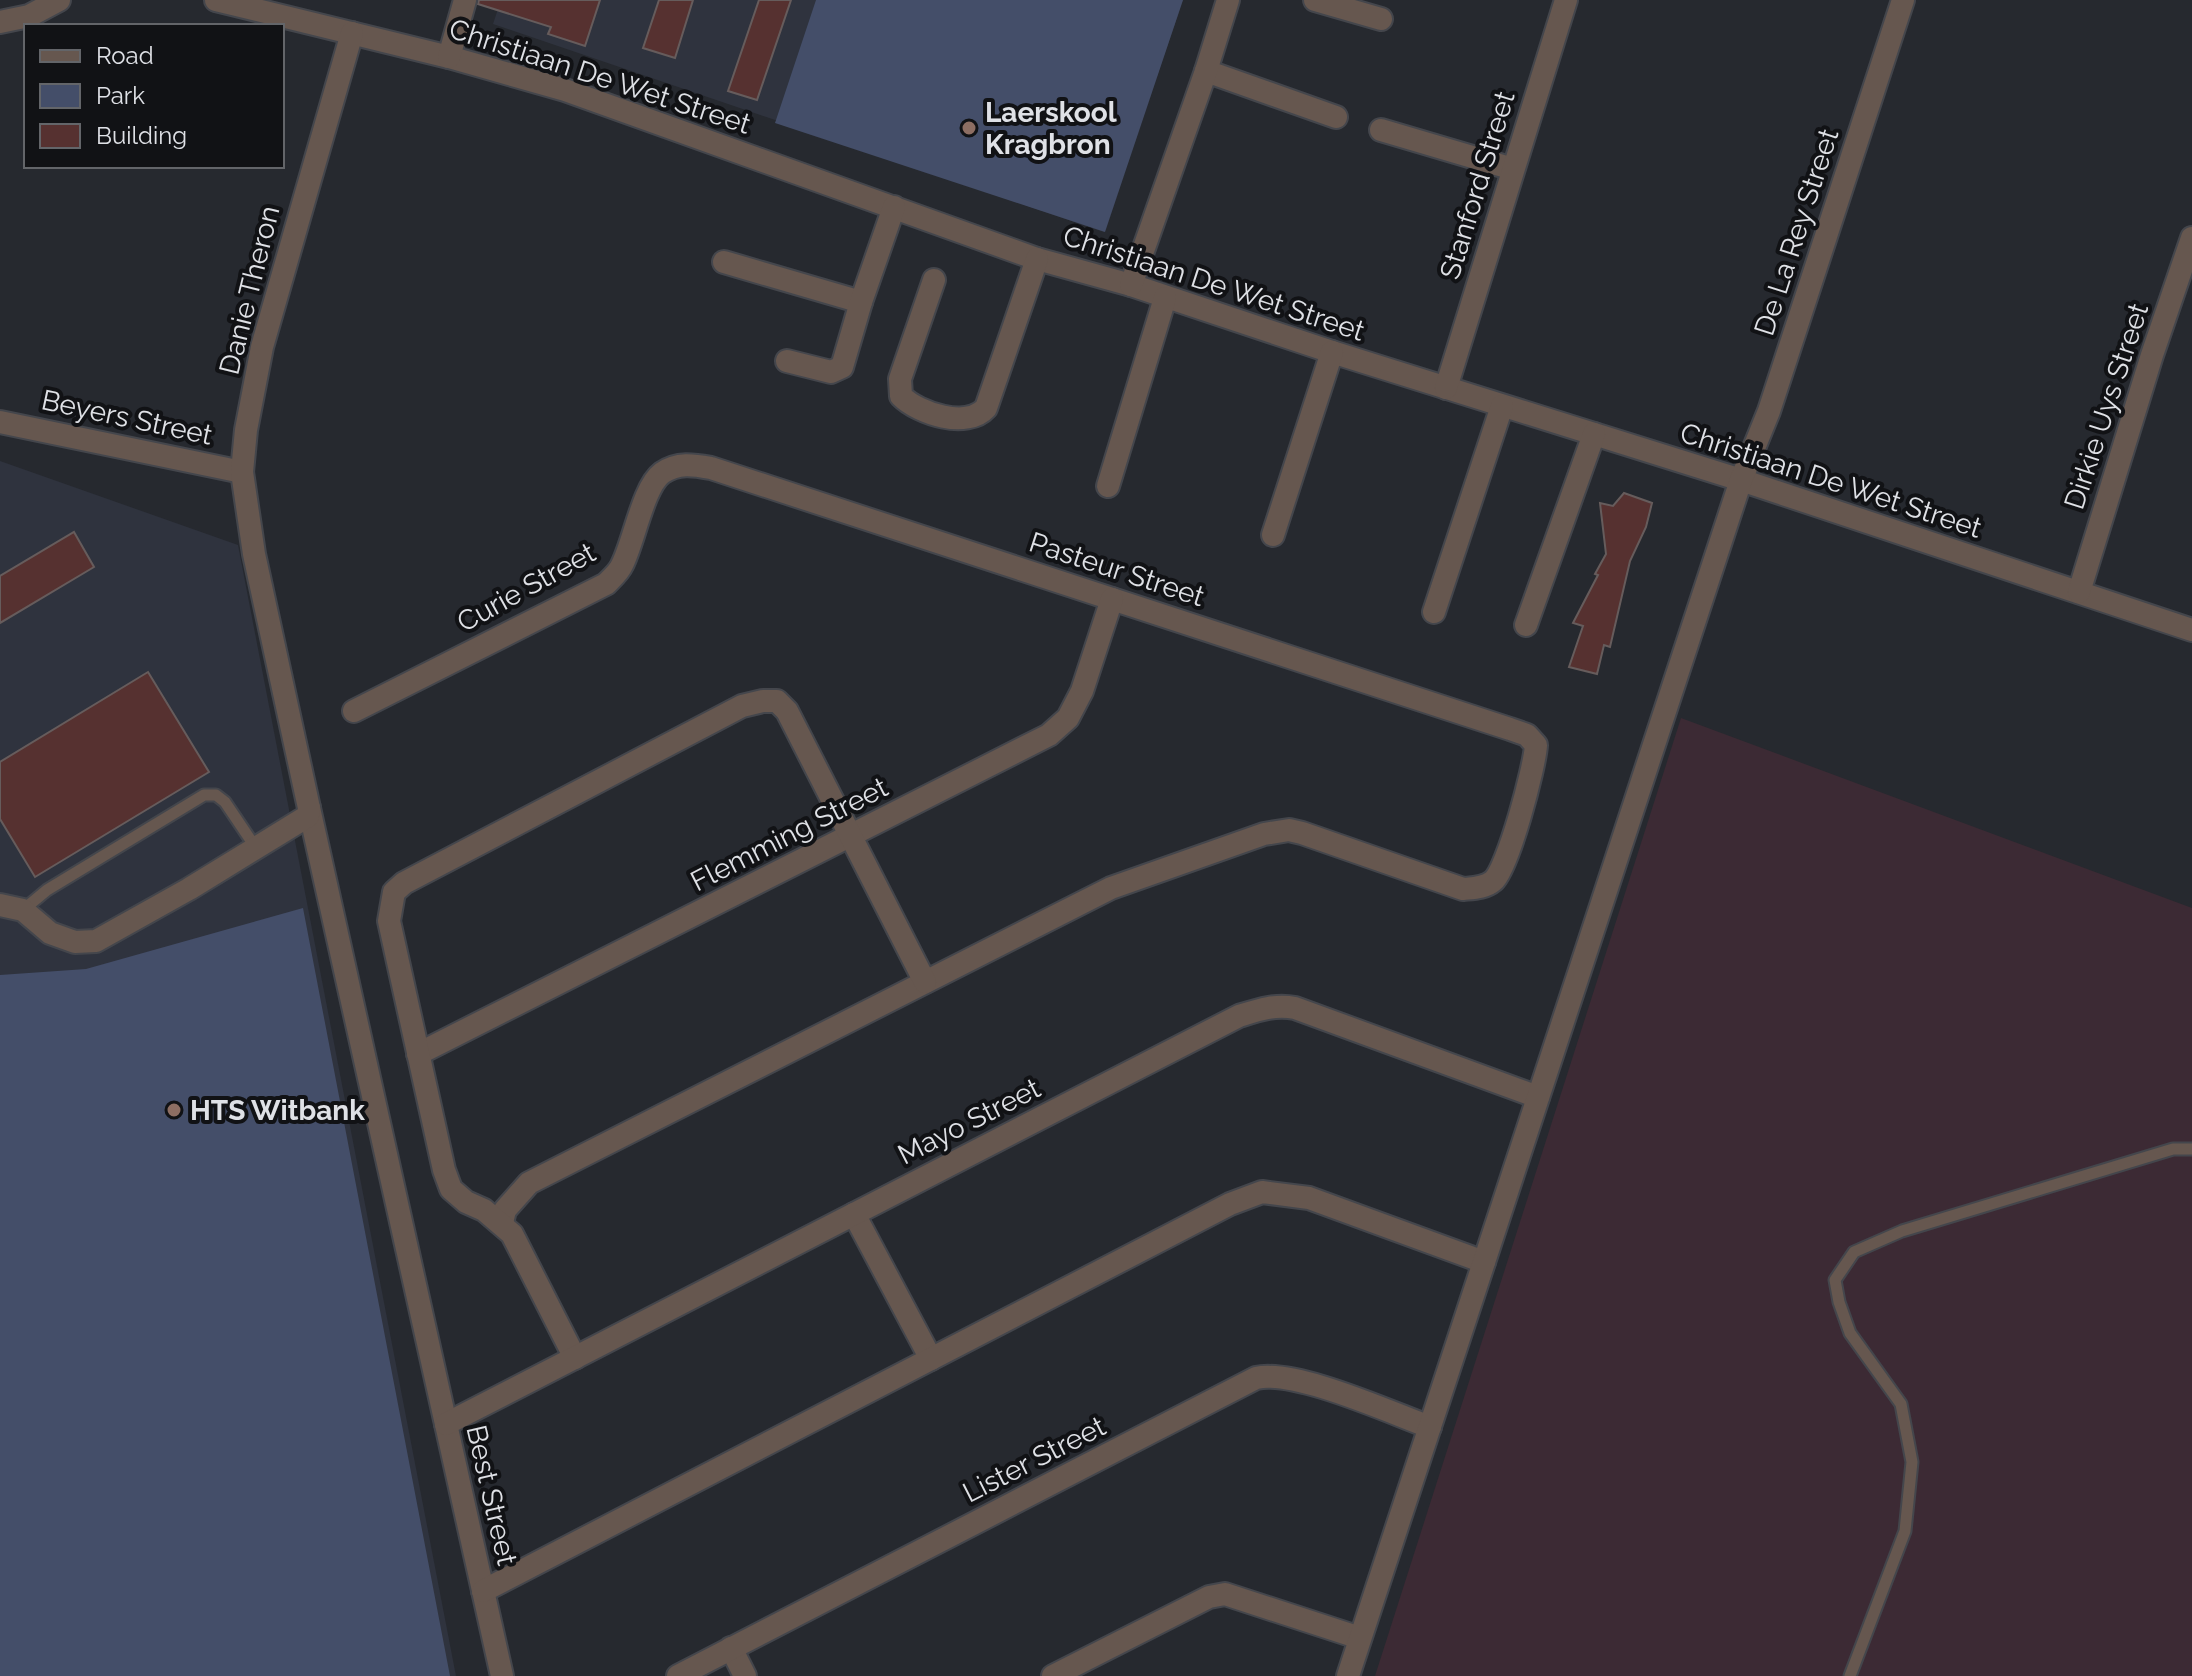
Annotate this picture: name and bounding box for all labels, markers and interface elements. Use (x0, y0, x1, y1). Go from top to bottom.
street label: Christiaan De Wet Street (445, 12, 755, 141)
legend (24, 24, 284, 168)
text: Road (96, 41, 154, 70)
text: Park (96, 81, 145, 110)
street label: Stanford Street (1433, 87, 1522, 283)
place label: Laerskool Kragbron (985, 96, 1117, 161)
marker: Laerskool Kragbron (960, 119, 978, 137)
text: Building (96, 121, 187, 150)
street label: De La Rey Street (1748, 124, 1846, 340)
street label: Danie Theron (213, 202, 286, 378)
street label: Christiaan De Wet Street (1059, 219, 1369, 348)
street label: Dirkie Uys Street (2058, 298, 2156, 513)
street label: Beyers Street (38, 383, 216, 452)
street label: Christiaan De Wet Street (1676, 416, 1986, 545)
street label: Pasteur Street (1025, 526, 1209, 614)
street label: Curie Street (451, 536, 602, 639)
street label: Flemming Street (685, 770, 894, 898)
street label: Mayo Street (893, 1071, 1046, 1171)
place label: HTS Witbank (190, 1094, 365, 1127)
marker: HTS Witbank (165, 1101, 183, 1119)
street label: Lister Street (957, 1409, 1112, 1509)
street label: Best Street (459, 1422, 524, 1569)

